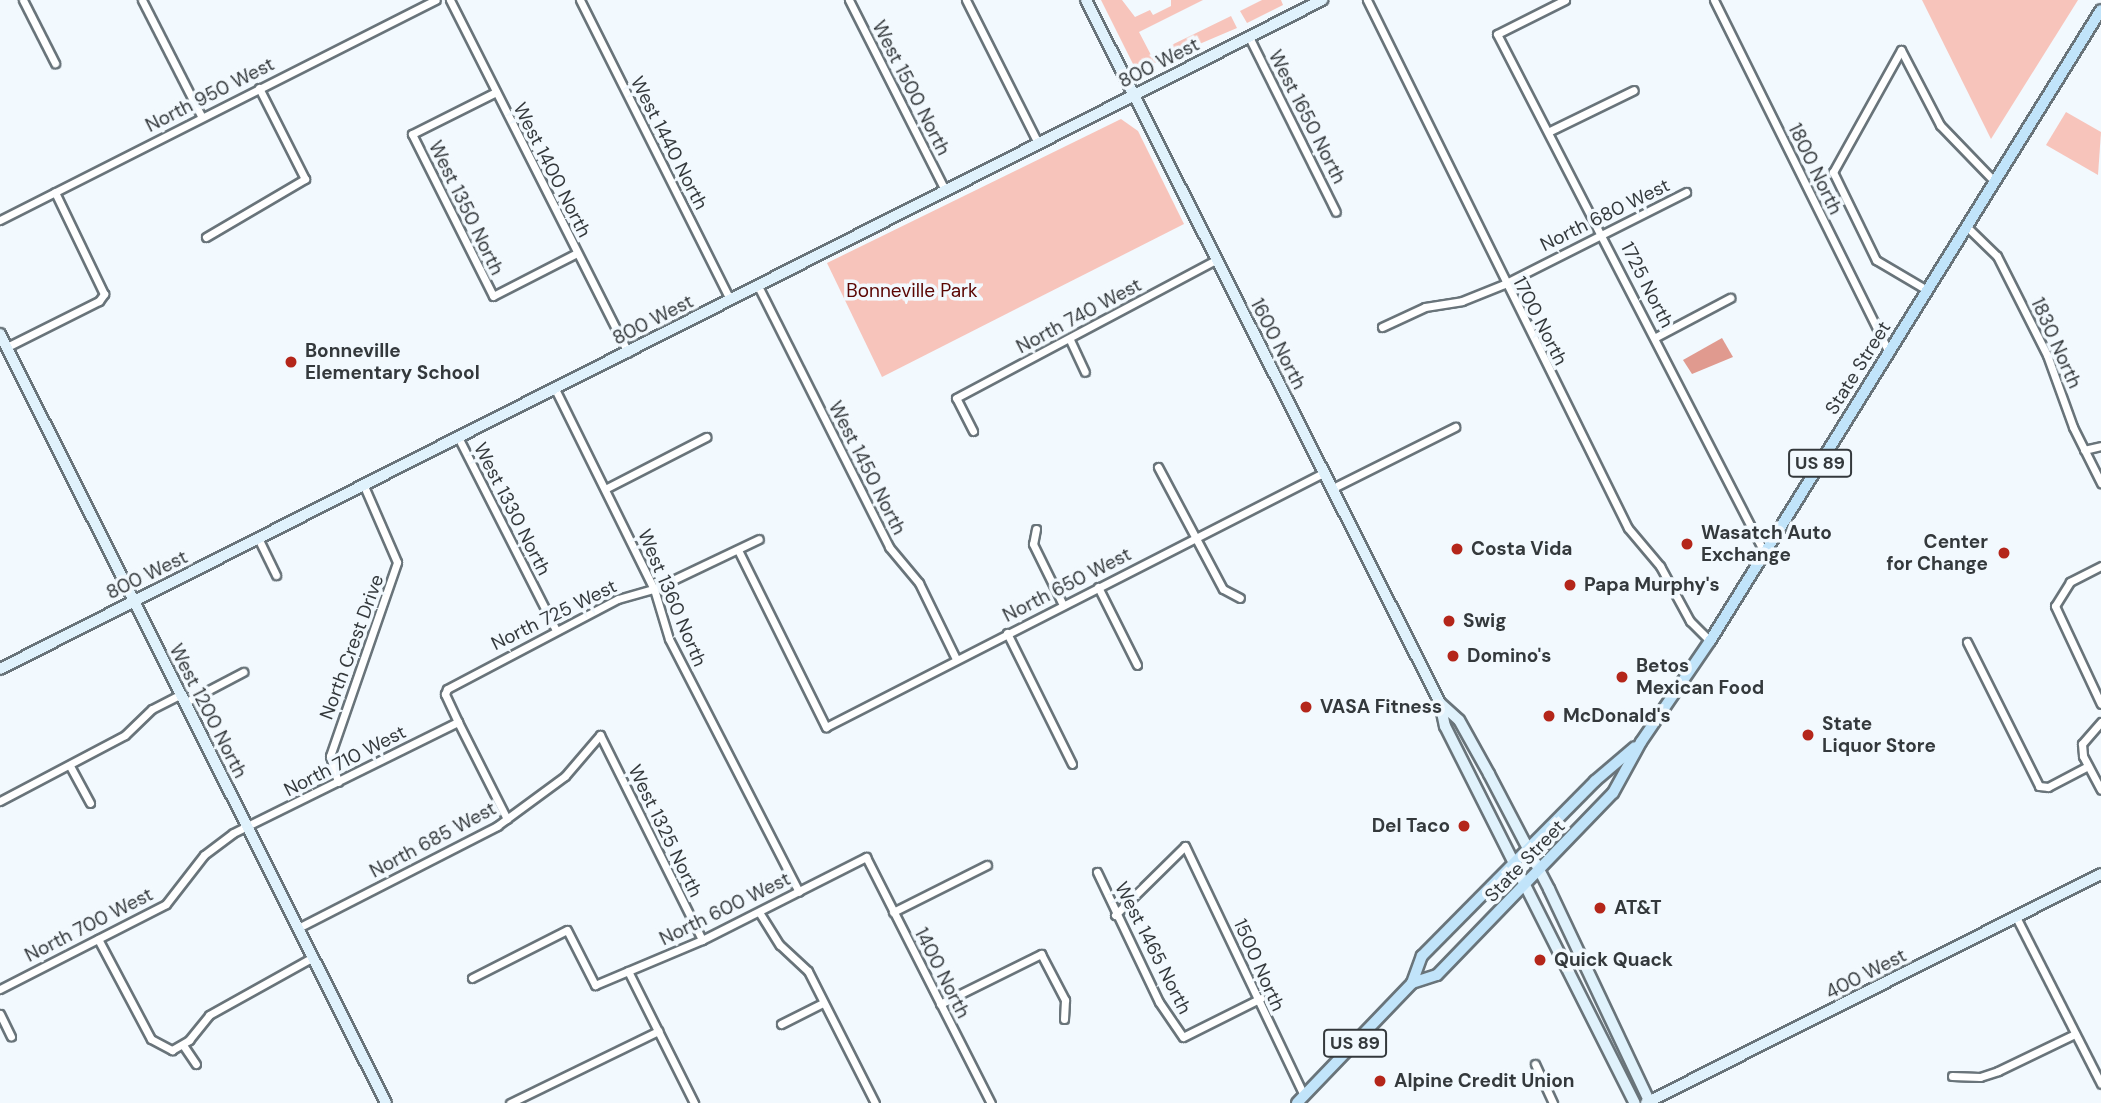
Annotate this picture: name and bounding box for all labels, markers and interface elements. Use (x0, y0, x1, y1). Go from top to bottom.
street label: West 1500 North (867, 17, 955, 159)
street label: 800 West (1115, 33, 1203, 93)
street label: West 1650 North (1264, 46, 1350, 188)
street label: North 950 West (142, 53, 278, 137)
street label: West 1440 North (626, 72, 712, 214)
street label: West 1400 North (508, 99, 596, 241)
street label: 1800 North (1783, 120, 1847, 218)
street label: West 1350 North (424, 137, 508, 279)
street label: North 680 West (1537, 174, 1673, 256)
street label: 1725 North (1616, 238, 1678, 332)
street label: North 740 West (1013, 273, 1145, 359)
street label: 1700 North (1508, 273, 1572, 369)
park label: Bonneville Park (846, 280, 978, 302)
street label: 800 West (609, 290, 697, 350)
street label: 1830 North (2026, 294, 2086, 392)
street label: 1600 North (1245, 295, 1311, 393)
street label: State Street (1820, 317, 1896, 419)
place label: Bonneville Elementary School (305, 340, 480, 384)
marker: Bonneville Elementary School (283, 354, 299, 370)
street label: West 1450 North (824, 397, 910, 539)
street label: West 1330 North (469, 439, 555, 579)
road number: US 89 (1787, 448, 1853, 477)
place label: Wasatch Auto Exchange (1701, 522, 1832, 566)
street label: West 1360 North (633, 526, 711, 670)
place label: Center for Change (1887, 531, 1988, 575)
marker: Wasatch Auto Exchange (1679, 536, 1695, 552)
place label: Costa Vida (1471, 538, 1572, 560)
marker: Costa Vida (1449, 541, 1465, 557)
street label: North 650 West (999, 543, 1135, 627)
marker: Center for Change (1994, 543, 2014, 563)
street label: 800 West (103, 546, 191, 604)
street label: North Crest Drive (315, 571, 389, 723)
place label: Papa Murphy's (1584, 574, 1720, 596)
street label: North 725 West (487, 575, 621, 655)
marker: Papa Murphy's (1562, 577, 1578, 593)
place label: Swig (1463, 610, 1507, 632)
marker: Swig (1441, 613, 1457, 629)
street label: West 1200 North (164, 640, 252, 782)
place label: Domino's (1467, 645, 1551, 667)
marker: Domino's (1445, 648, 1461, 664)
place label: Betos Mexican Food (1636, 655, 1764, 699)
marker: Betos Mexican Food (1614, 669, 1630, 685)
place label: VASA Fitness (1320, 696, 1442, 718)
marker: VASA Fitness (1298, 699, 1314, 715)
place label: McDonald's (1563, 705, 1671, 727)
marker: McDonald's (1541, 708, 1557, 724)
place label: State Liquor Store (1822, 713, 1936, 757)
street label: North 710 West (280, 720, 410, 802)
marker: State Liquor Store (1800, 727, 1816, 743)
street label: West 1325 North (623, 761, 707, 901)
street label: North 685 West (366, 797, 500, 883)
place label: Del Taco (1372, 815, 1450, 837)
street label: State Street (1480, 815, 1570, 907)
marker: Del Taco (1456, 818, 1472, 834)
street label: North 600 West (656, 867, 794, 951)
street label: West 1465 North (1110, 878, 1196, 1018)
street label: North 700 West (21, 883, 157, 967)
place label: AT&T (1614, 897, 1662, 919)
marker: AT&T (1592, 900, 1608, 916)
street label: 1500 North (1229, 915, 1289, 1015)
street label: 1400 North (910, 924, 974, 1022)
street label: 400 West (1822, 944, 1910, 1004)
place label: Quick Quack (1554, 949, 1673, 971)
marker: Quick Quack (1532, 952, 1548, 968)
road number: US 89 (1322, 1028, 1388, 1058)
place label: Alpine Credit Union (1394, 1070, 1575, 1092)
marker: Alpine Credit Union (1372, 1073, 1388, 1089)

